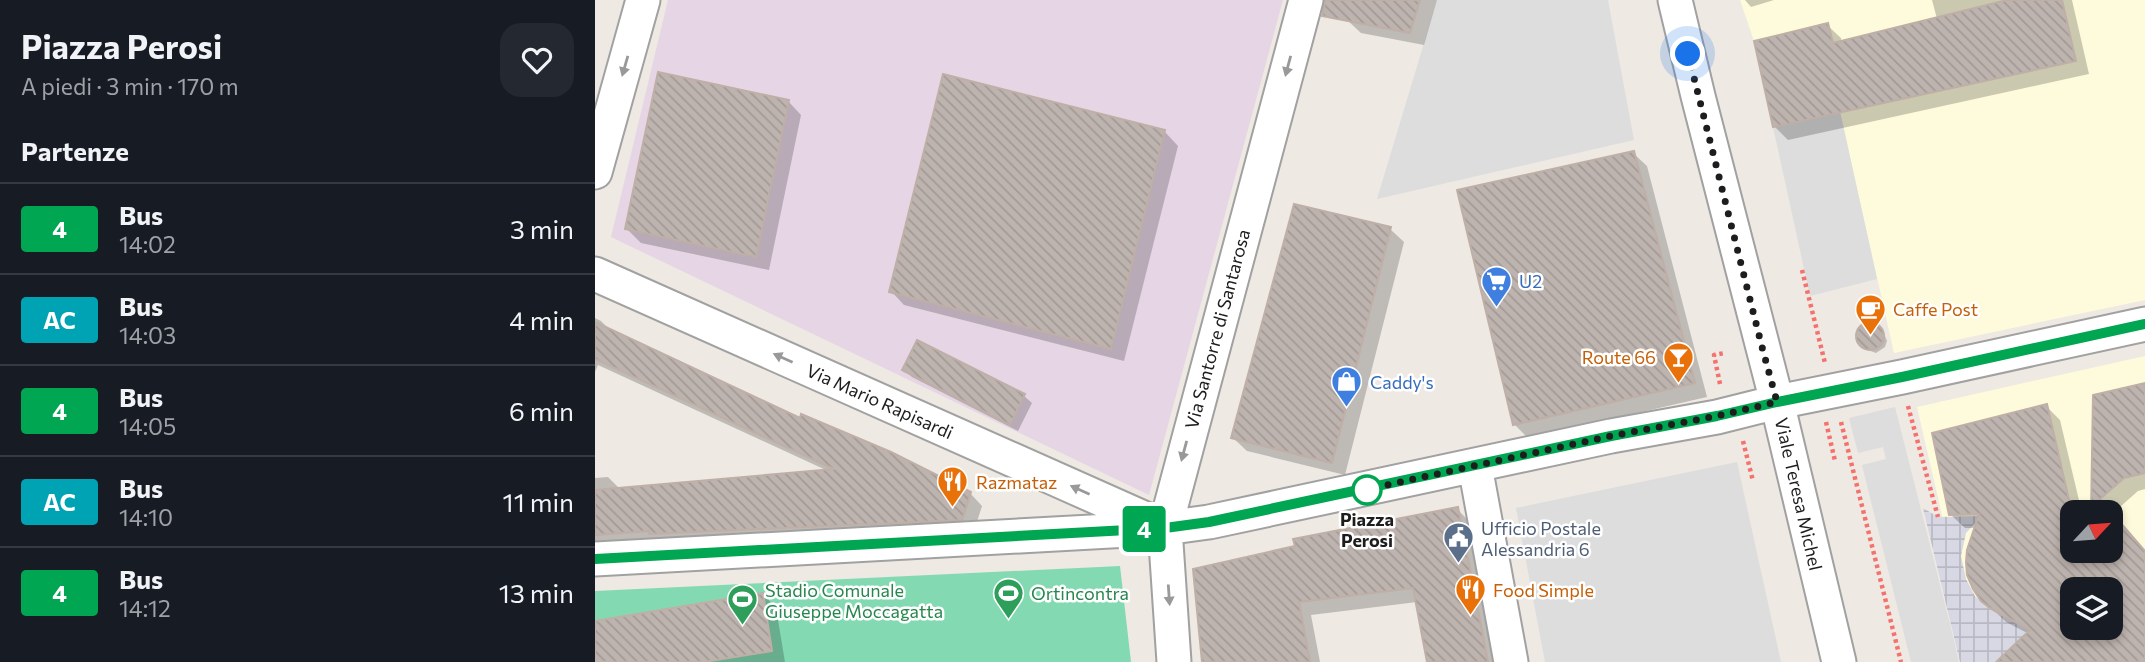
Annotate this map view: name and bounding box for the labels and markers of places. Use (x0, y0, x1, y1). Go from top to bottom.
supermarket icon: U2 (1479, 264, 1513, 308)
place label: U2 (1519, 270, 1542, 292)
cafe icon: Caffe Post (1853, 292, 1887, 336)
place label: Caffe Post (1893, 298, 1978, 320)
bar icon: Route 66 (1662, 340, 1696, 384)
place label: Route 66 (1582, 346, 1656, 368)
shop icon: Caddy's (1330, 365, 1364, 409)
place label: Caddy's (1370, 371, 1434, 393)
restaurant icon: Razmataz (936, 465, 970, 509)
place label: Razmataz (976, 471, 1057, 493)
marker: Piazza Perosi (1352, 475, 1382, 505)
place label: Piazza Perosi (1340, 508, 1394, 551)
place label: Ufficio Postale Alessandria 6 (1481, 517, 1601, 560)
public building icon: Ufficio Postale Alessandria 6 (1441, 521, 1475, 565)
restaurant icon: Food Simple (1453, 573, 1487, 617)
sports icon: Ortincontra (991, 576, 1025, 620)
place label: Stadio Comunale Giuseppe Moccagatta (765, 579, 943, 622)
place label: Food Simple (1493, 579, 1594, 601)
place label: Ortincontra (1031, 582, 1129, 604)
sports icon: Stadio Comunale Giuseppe Moccagatta (725, 583, 759, 627)

